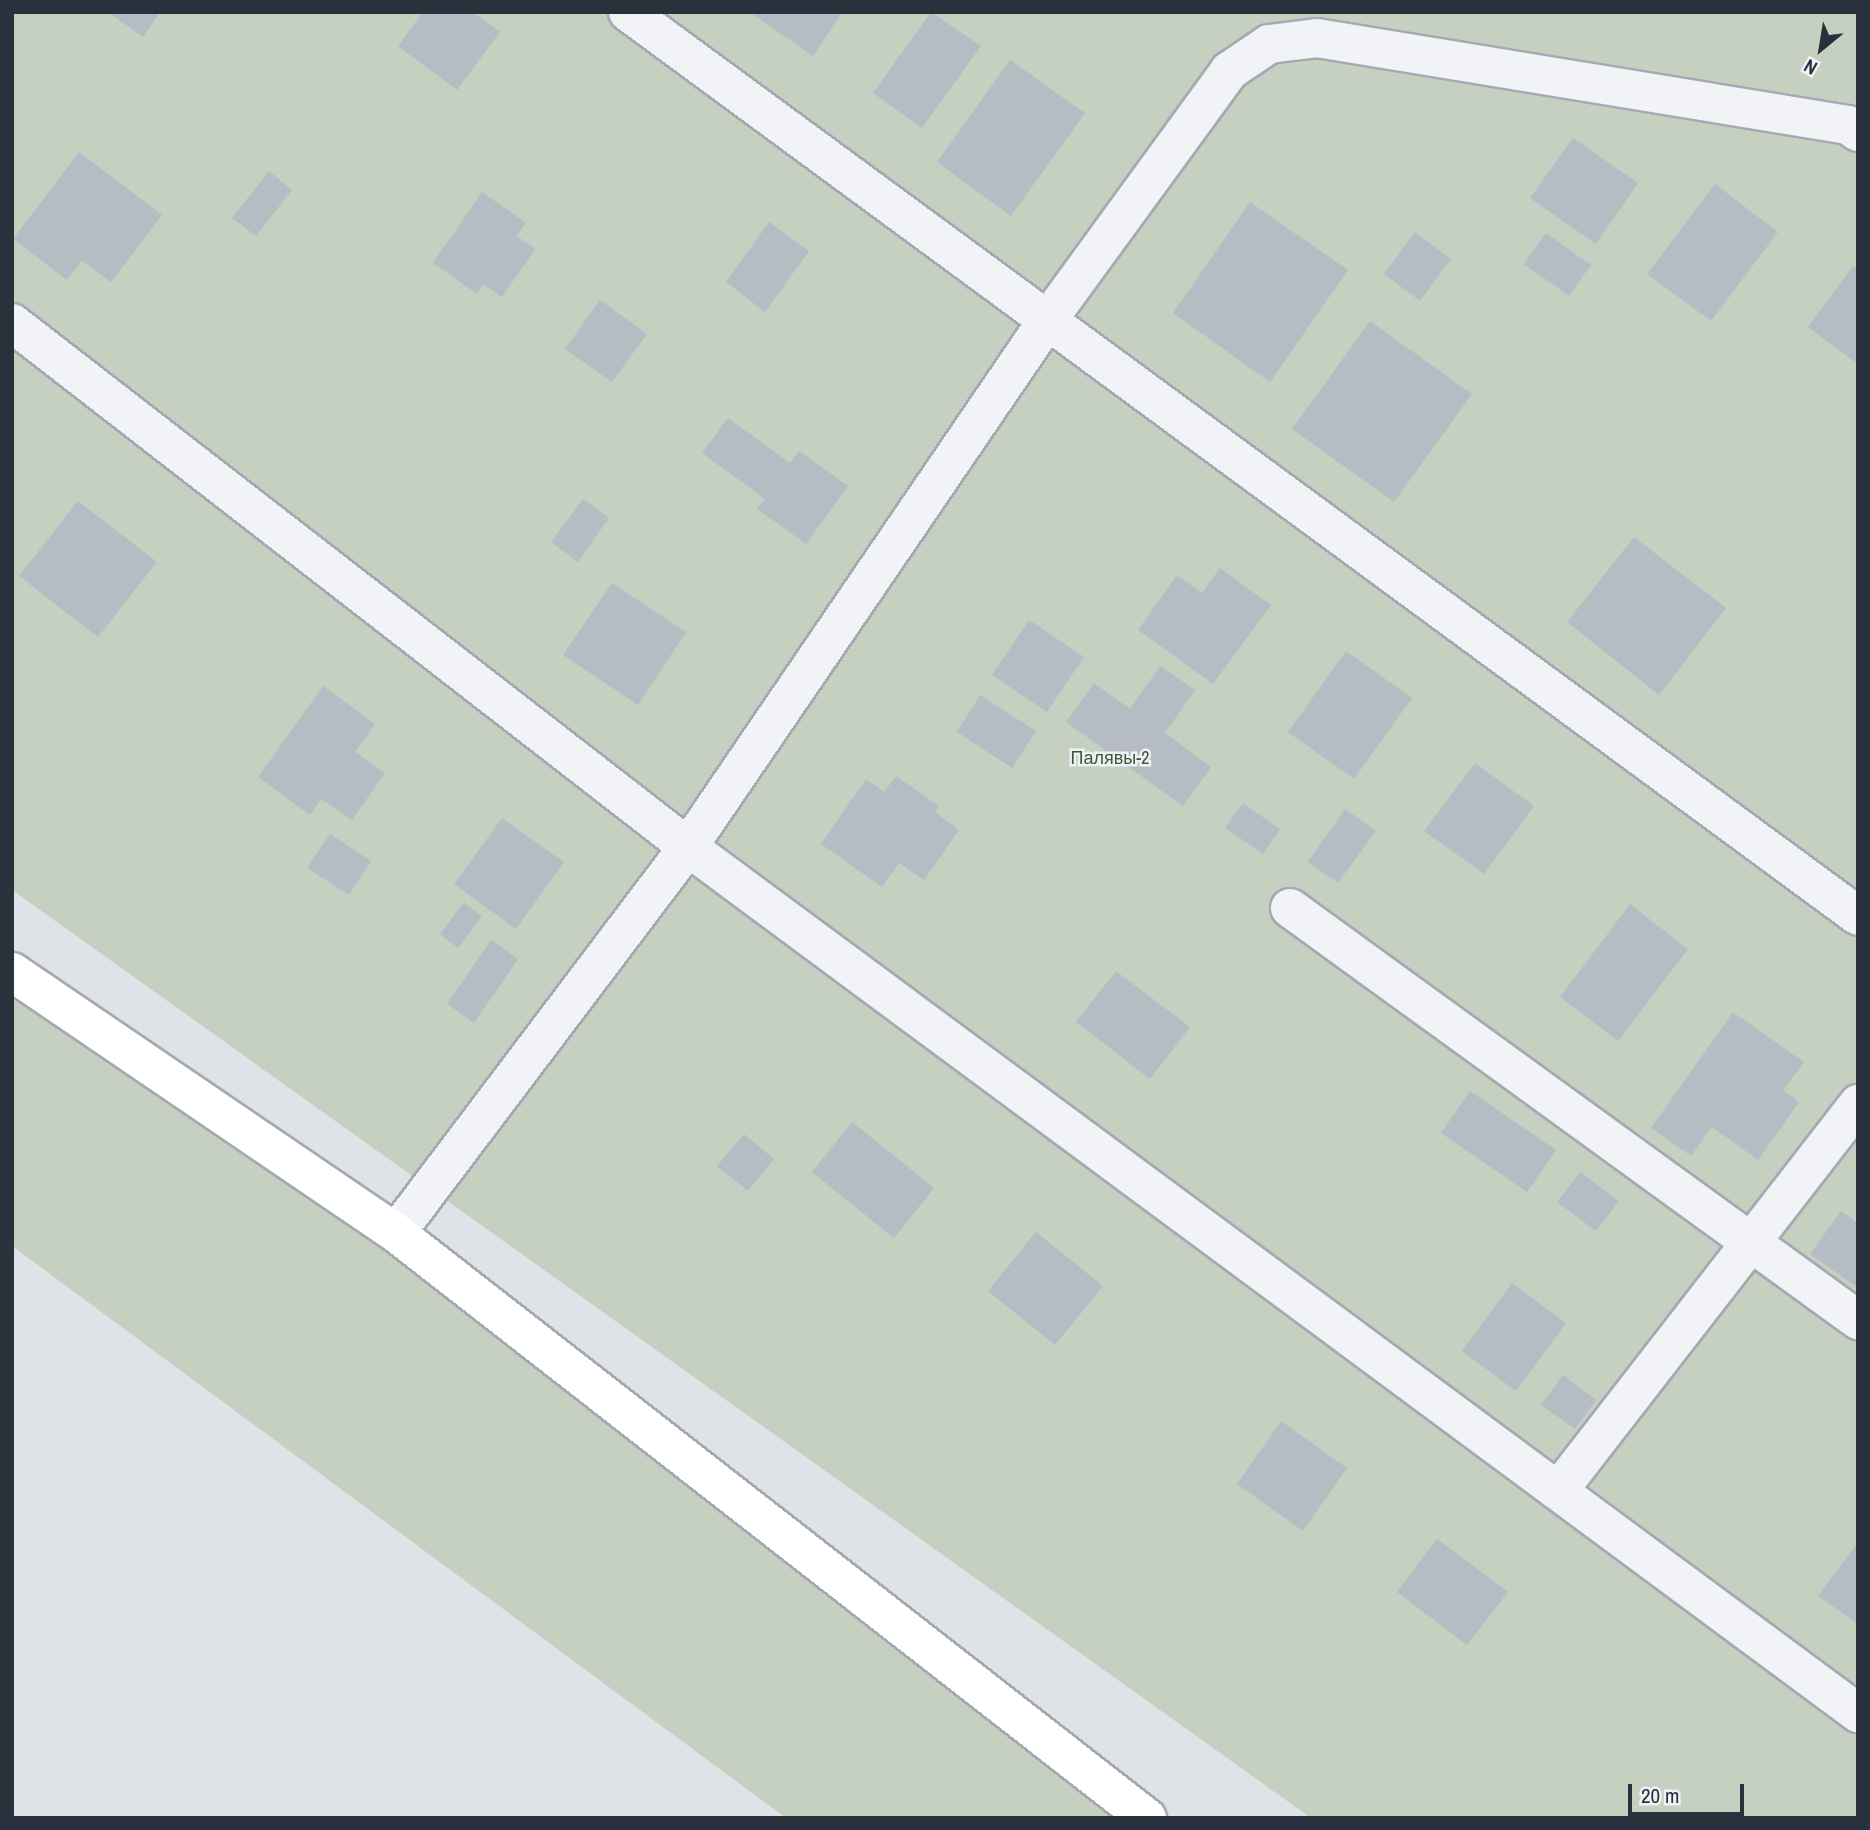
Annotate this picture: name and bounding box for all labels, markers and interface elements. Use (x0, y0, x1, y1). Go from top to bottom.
north arrow (1786, 14, 1856, 84)
text: N (1799, 53, 1822, 81)
park label: Палявы-2 (1071, 747, 1149, 769)
scale bar (1632, 1770, 1748, 1814)
text: 20 m (1641, 1781, 1679, 1810)

